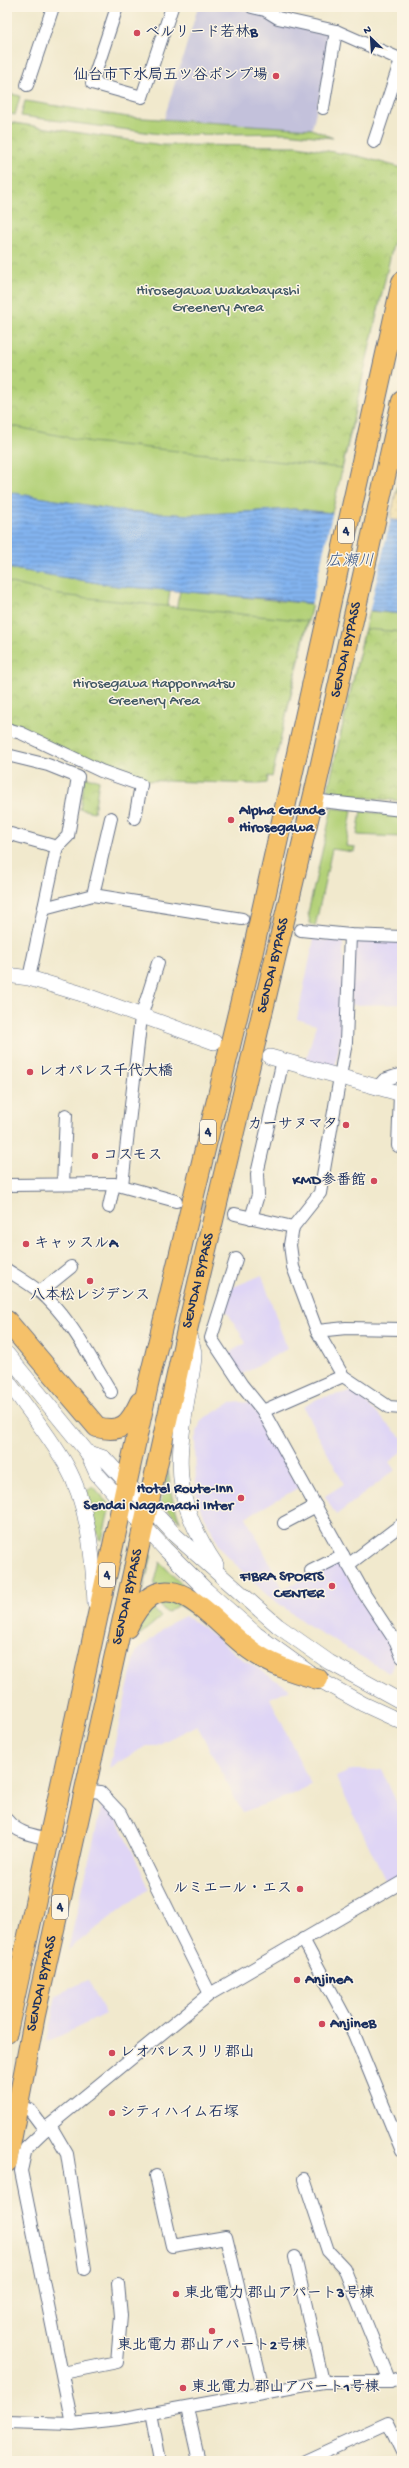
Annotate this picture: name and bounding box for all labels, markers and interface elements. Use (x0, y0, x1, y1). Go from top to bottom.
north arrow (351, 18, 391, 58)
place label: ベルリード若林B (145, 23, 259, 42)
text: N (362, 24, 373, 38)
marker: ベルリード若林B (132, 28, 142, 38)
place label: 仙台市下水局五ツ谷ポンプ場 (73, 66, 268, 85)
marker: 仙台市下水局五ツ谷ポンプ場 (271, 71, 281, 81)
park label: Hirosegawa Wakabayashi Greenery Area (136, 282, 300, 317)
road number: 4 (338, 519, 354, 543)
water label: 広瀬川 (326, 552, 374, 572)
street label: SENDAI BYPASS (327, 600, 366, 699)
park label: Hirosegawa Happonmatsu Greenery Area (73, 675, 235, 710)
place label: Alpha Grande Hirosegawa (238, 802, 326, 837)
marker: Alpha Grande Hirosegawa (226, 815, 236, 825)
street label: SENDAI BYPASS (253, 916, 293, 1015)
place label: レオパレス千代大橋 (38, 1062, 173, 1081)
marker: レオパレス千代大橋 (25, 1067, 35, 1077)
place label: カーサヌマタ (247, 1116, 338, 1134)
road number: 4 (200, 1120, 216, 1144)
marker: カーサヌマタ (341, 1120, 351, 1130)
place label: コスモス (103, 1147, 162, 1165)
marker: コスモス (90, 1151, 100, 1161)
place label: KMD参番館 (292, 1171, 366, 1190)
marker: KMD参番館 (369, 1176, 379, 1186)
street label: SENDAI BYPASS (179, 1231, 219, 1330)
place label: キャッスルA (34, 1235, 119, 1253)
marker: キャッスルA (21, 1239, 31, 1249)
marker: 八本松レジデンス (85, 1276, 95, 1286)
place label: 八本松レジデンス (30, 1286, 150, 1305)
place label: Hotel Route-Inn Sendai Nagamachi Inter (83, 1480, 235, 1515)
marker: Hotel Route-Inn Sendai Nagamachi Inter (236, 1493, 246, 1503)
street label: SENDAI BYPASS (108, 1547, 147, 1646)
road number: 4 (99, 1563, 115, 1587)
place label: FIBRA SPORTS CENTER (239, 1568, 325, 1603)
marker: FIBRA SPORTS CENTER (327, 1581, 337, 1591)
place label: ルミエール・エス (173, 1880, 292, 1898)
marker: ルミエール・エス (295, 1884, 305, 1894)
road number: 4 (52, 1895, 68, 1919)
street label: SENDAI BYPASS (23, 1934, 61, 2033)
place label: AnjineA (304, 1971, 353, 1989)
marker: AnjineA (292, 1975, 302, 1985)
place label: AnjineB (329, 2015, 377, 2033)
marker: AnjineB (317, 2019, 327, 2029)
place label: レオパレスリリ郡山 (120, 2044, 255, 2062)
marker: レオパレスリリ郡山 (107, 2048, 117, 2058)
place label: シティハイム石塚 (120, 2104, 239, 2122)
marker: シティハイム石塚 (107, 2108, 117, 2118)
place label: 東北電力 郡山アパート3号棟 (184, 2284, 374, 2303)
marker: 東北電力 郡山アパート3号棟 (171, 2289, 181, 2299)
marker: 東北電力 郡山アパート2号棟 (207, 2326, 217, 2336)
place label: 東北電力 郡山アパート2号棟 (117, 2336, 307, 2355)
place label: 東北電力 郡山アパート1号棟 (191, 2378, 380, 2397)
marker: 東北電力 郡山アパート1号棟 (178, 2383, 188, 2393)

